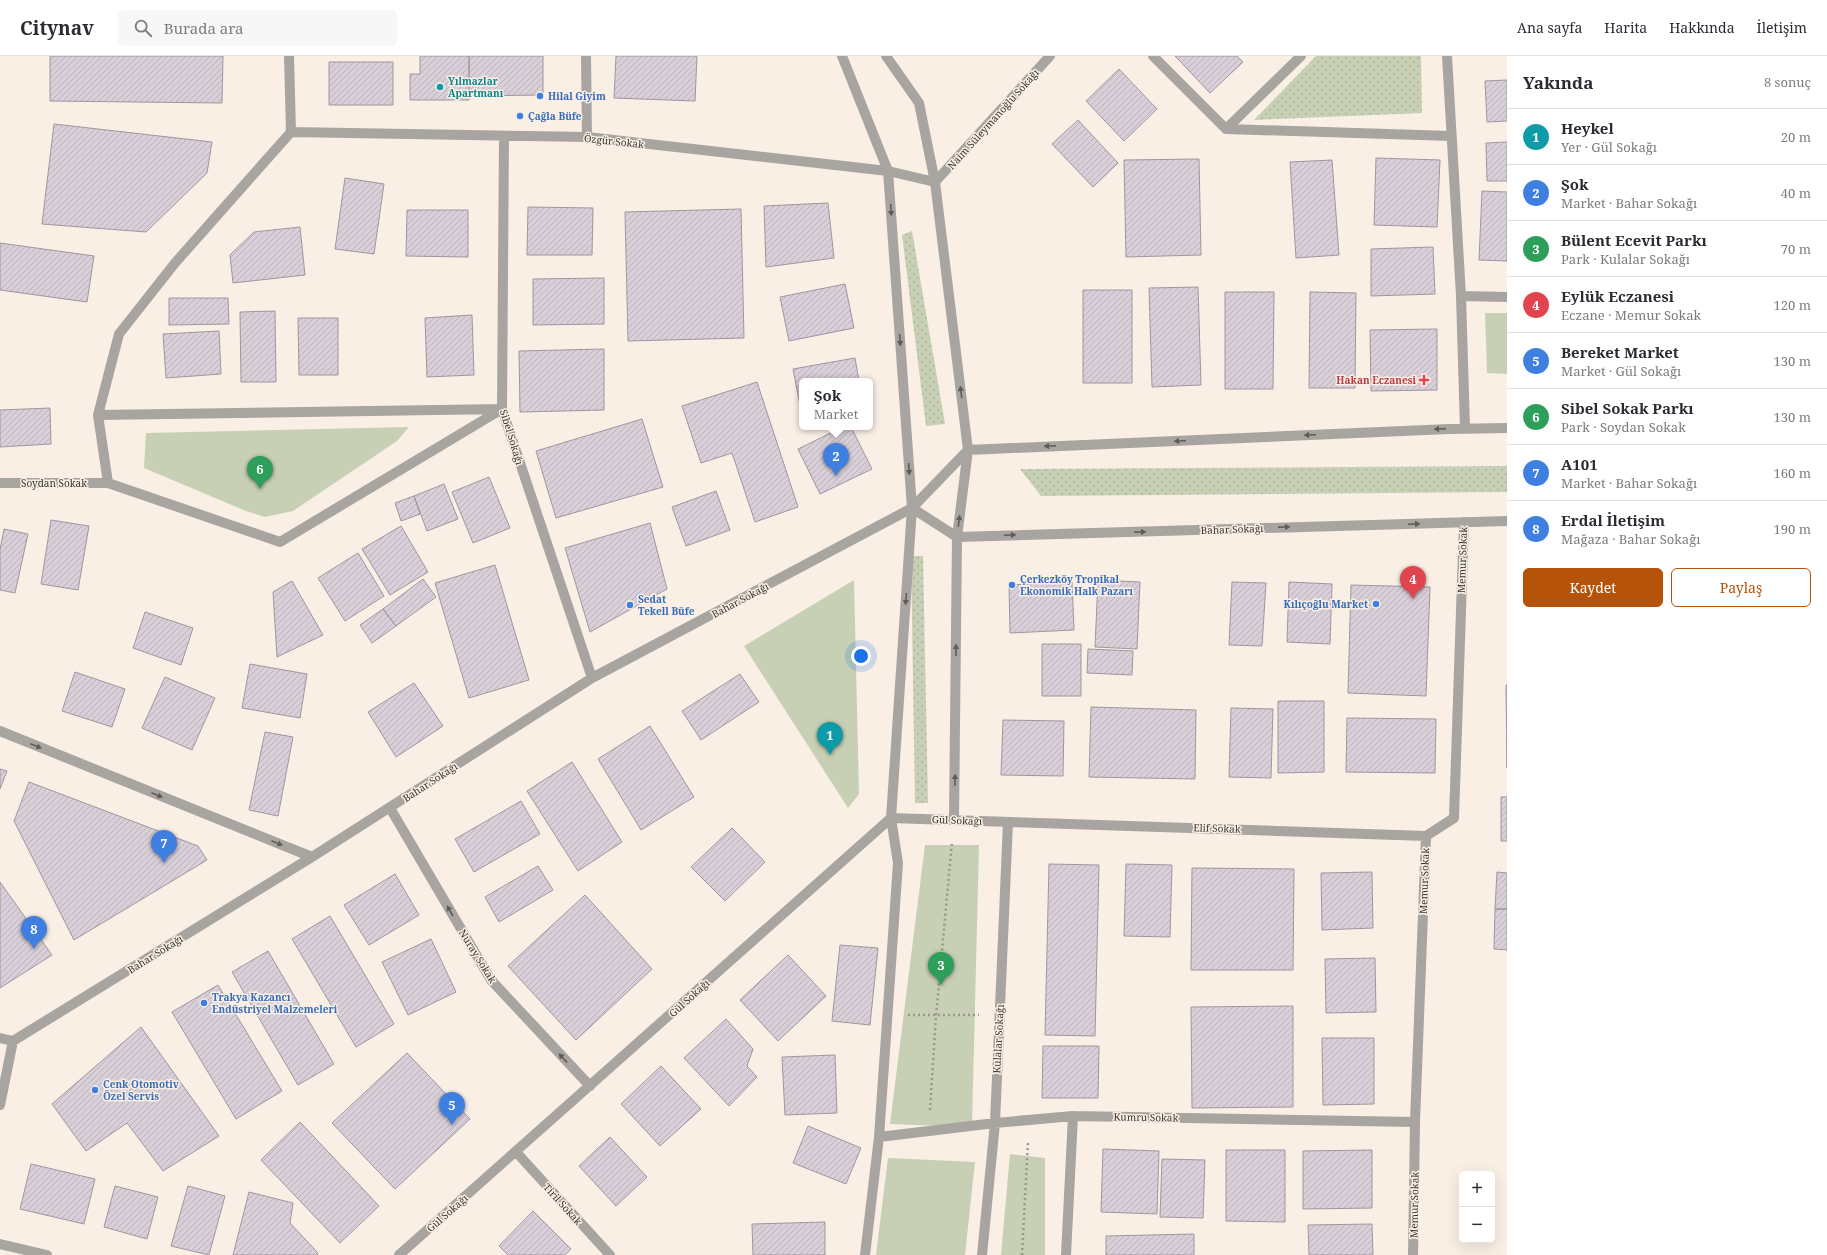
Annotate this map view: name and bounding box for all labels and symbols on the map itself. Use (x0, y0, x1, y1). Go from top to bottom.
street label: Naim Süleymanoğlu Sokağı (944, 65, 1042, 172)
place label: Yılmazlar Apartmanı (448, 74, 504, 100)
marker: Yılmazlar Apartmanı (435, 82, 445, 92)
place label: Hilal Giyim (548, 89, 606, 103)
marker: Hilal Giyim (535, 91, 545, 101)
place label: Çağla Büfe (528, 109, 582, 123)
marker: Çağla Büfe (515, 111, 525, 121)
street label: Özgür Sokak (583, 131, 645, 151)
one-way arrow (887, 204, 894, 216)
one-way arrow (897, 334, 904, 346)
place label: Hakan Eczanesi (1336, 373, 1416, 387)
marker: Hakan Eczanesi (1419, 375, 1429, 385)
one-way arrow (958, 386, 964, 398)
street label: Sibel Sokağı (497, 408, 527, 467)
one-way arrow (1433, 426, 1446, 432)
one-way arrow (1304, 431, 1316, 438)
one-way arrow (1174, 437, 1186, 444)
pin: 2 (823, 443, 849, 476)
one-way arrow (1044, 443, 1056, 450)
pin: 6 (247, 456, 273, 489)
one-way arrow (906, 463, 913, 475)
street label: Soydan Sokak (21, 476, 87, 490)
one-way arrow (956, 515, 962, 527)
one-way arrow (1408, 520, 1420, 527)
street label: Bahar Sokağı (1200, 521, 1264, 537)
one-way arrow (1278, 524, 1290, 531)
street label: Memur Sokak (1454, 526, 1470, 593)
one-way arrow (1134, 528, 1146, 535)
one-way arrow (1004, 532, 1017, 538)
pin: 4 (1400, 566, 1426, 599)
place label: Çerkezköy Tropikal Ekonomik Halk Pazarı (1020, 572, 1134, 598)
street label: Bahar Sokağı (709, 579, 772, 621)
marker: Çerkezköy Tropikal Ekonomik Halk Pazarı (1007, 580, 1017, 590)
place label: Sedat Tekell Büfe (638, 592, 695, 618)
one-way arrow (903, 593, 910, 605)
place label: Kılıçoğlu Market (1284, 597, 1368, 611)
marker: Kılıçoğlu Market (1371, 599, 1381, 609)
marker: Sedat Tekell Büfe (625, 600, 635, 610)
one-way arrow (953, 643, 959, 656)
your location (851, 646, 871, 666)
pin: 1 (817, 722, 843, 755)
one-way arrow (31, 743, 42, 749)
street label: Bahar Sokağı (400, 759, 461, 805)
one-way arrow (952, 773, 958, 786)
one-way arrow (151, 792, 163, 798)
street label: Gül Sokağı (932, 812, 983, 828)
street label: Elif Sokak (1193, 820, 1241, 836)
pin: 7 (151, 830, 177, 863)
one-way arrow (272, 841, 284, 847)
street label: Memur Sokak (1416, 847, 1432, 914)
one-way arrow (447, 905, 454, 917)
pin: 8 (21, 916, 47, 949)
street label: Nuray Sokak (456, 927, 500, 986)
street label: Bahar Sokağı (125, 931, 186, 977)
pin: 3 (928, 952, 954, 985)
street label: Gül Sokağı (666, 975, 713, 1020)
place label: Trakya Kazancı Endüstriyel Malzemeleri (212, 990, 338, 1016)
marker: Trakya Kazancı Endüstriyel Malzemeleri (199, 998, 209, 1008)
street label: Kulalar Sokağı (989, 1003, 1007, 1074)
one-way arrow (559, 1053, 568, 1063)
place label: Cenk Otomotiv Özel Servis (103, 1077, 180, 1103)
marker: Cenk Otomotiv Özel Servis (90, 1085, 100, 1095)
pin: 5 (439, 1092, 465, 1125)
street label: Kumru Sokak (1113, 1109, 1179, 1125)
street label: Memur Sokak (1406, 1172, 1422, 1238)
street label: Tiril Sokak (541, 1180, 586, 1228)
street label: Gül Sokağı (423, 1191, 471, 1235)

